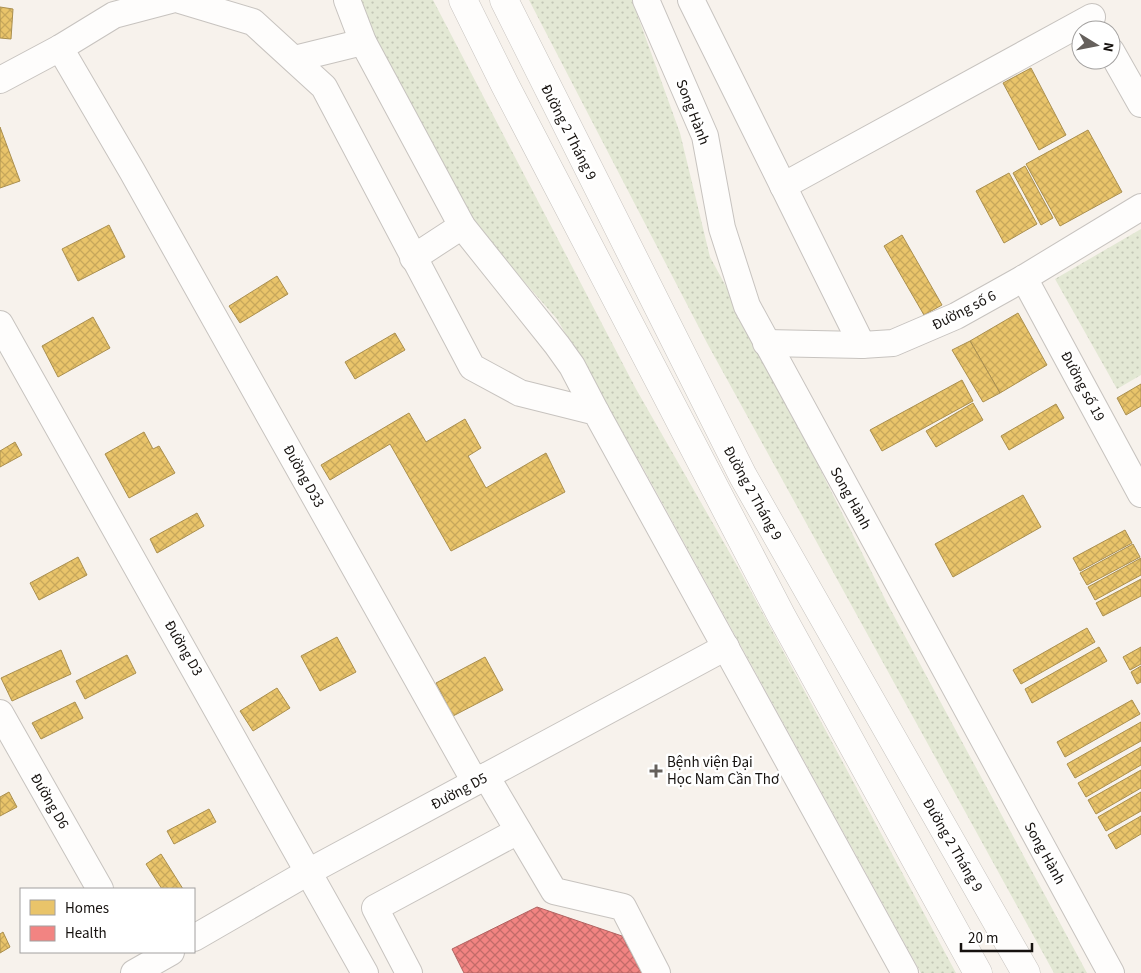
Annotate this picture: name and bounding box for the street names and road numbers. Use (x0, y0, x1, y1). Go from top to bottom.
street label: Song Hành (670, 76, 715, 148)
street label: Đường 2 Tháng 9 (535, 81, 602, 184)
street label: Đường số 6 (929, 285, 1000, 336)
street label: Đường số 19 (1055, 347, 1110, 425)
street label: Đường D33 (278, 441, 329, 511)
street label: Đường 2 Tháng 9 (718, 442, 787, 544)
street label: Song Hành (825, 463, 876, 533)
street label: Đường D3 (159, 616, 208, 680)
street label: Đường D5 (427, 768, 491, 815)
street label: Đường D6 (25, 769, 74, 833)
street label: Đường 2 Tháng 9 (917, 795, 988, 896)
street label: Song Hành (1019, 818, 1070, 888)

